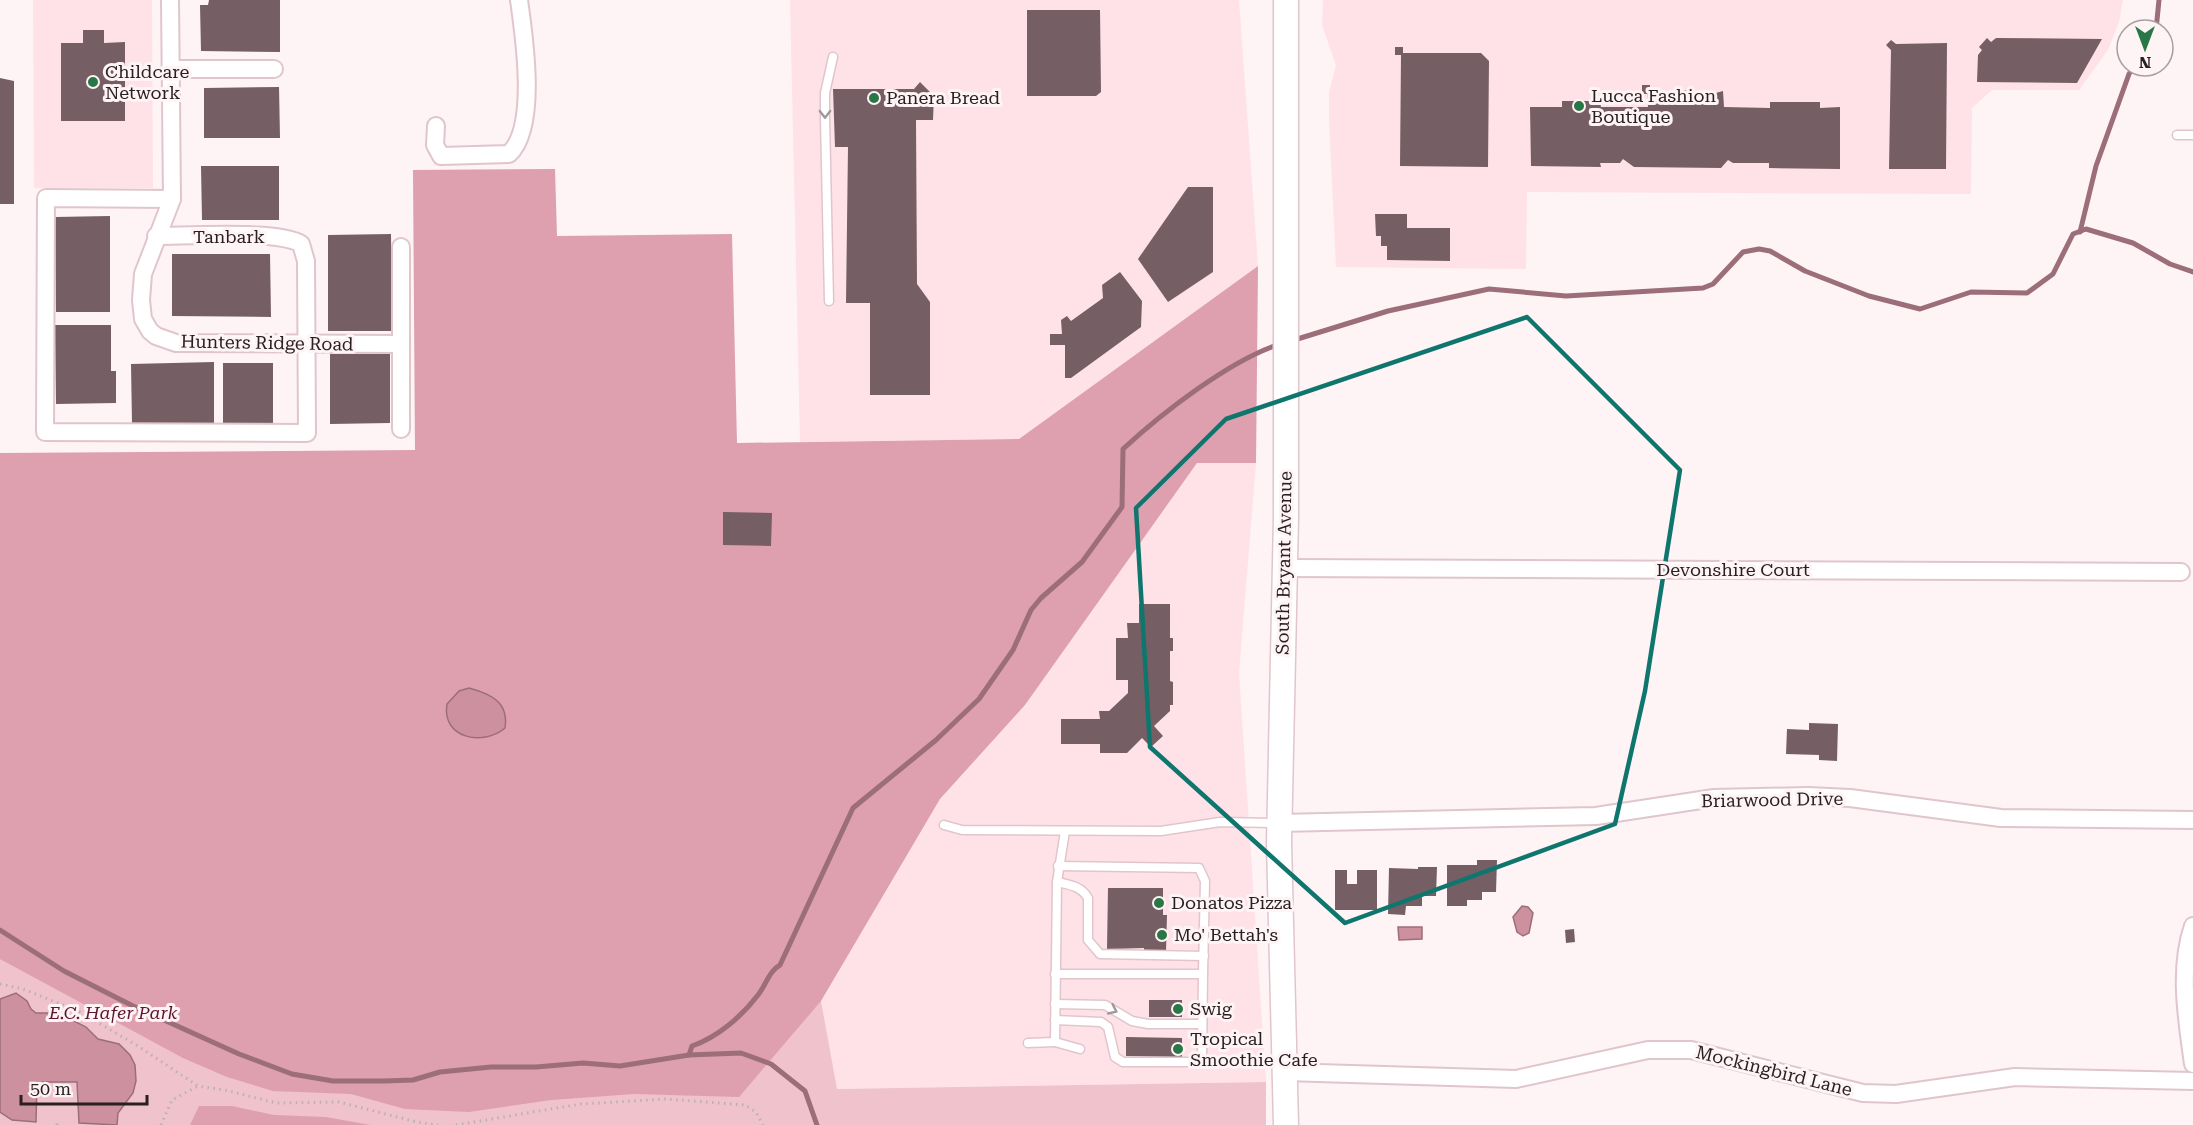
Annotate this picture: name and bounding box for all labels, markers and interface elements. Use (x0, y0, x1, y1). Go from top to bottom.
north arrow (2115, 18, 2175, 78)
text: N (2139, 53, 2151, 72)
place label: Childcare Network (105, 61, 189, 103)
marker: Childcare Network (86, 75, 100, 89)
place label: Lucca Fashion Boutique (1591, 85, 1716, 127)
place label: Panera Bread (886, 87, 1000, 108)
marker: Panera Bread (867, 91, 881, 105)
marker: Lucca Fashion Boutique (1572, 99, 1586, 113)
one-way arrow (819, 110, 831, 119)
street label: Tanbark (193, 226, 265, 247)
street label: Hunters Ridge Road (180, 330, 354, 355)
street label: South Bryant Avenue (1271, 471, 1296, 655)
street label: Devonshire Court (1656, 559, 1810, 580)
street label: Briarwood Drive (1701, 788, 1843, 811)
place label: Donatos Pizza (1171, 892, 1292, 913)
marker: Donatos Pizza (1152, 896, 1166, 910)
place label: Mo' Bettah's (1174, 924, 1278, 945)
marker: Mo' Bettah's (1155, 928, 1169, 942)
place label: Swig (1190, 998, 1233, 1019)
park label: E.C. Hafer Park (48, 1002, 178, 1023)
one-way arrow (1106, 1002, 1117, 1014)
marker: Swig (1171, 1002, 1185, 1016)
place label: Tropical Smoothie Cafe (1190, 1028, 1318, 1070)
street label: Mockingbird Lane (1694, 1041, 1855, 1100)
marker: Tropical Smoothie Cafe (1171, 1042, 1185, 1056)
scale bar (21, 1068, 147, 1106)
text: 50 m (30, 1078, 71, 1099)

